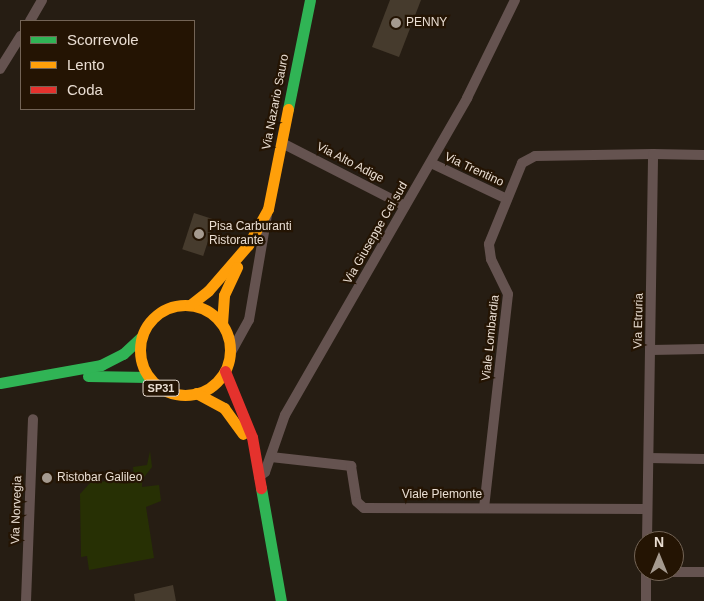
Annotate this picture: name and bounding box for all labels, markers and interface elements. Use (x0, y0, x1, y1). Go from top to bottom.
place label: PENNY (406, 16, 447, 30)
marker: PENNY (390, 17, 402, 29)
legend (20, 20, 195, 110)
text: Scorrevole (67, 31, 139, 48)
street label: Via Nazario Sauro (260, 53, 292, 151)
text: Lento (67, 56, 105, 73)
text: Coda (67, 81, 103, 98)
street label: Via Alto Adige (313, 140, 387, 186)
street label: Via Trentino (442, 150, 506, 190)
street label: Via Giuseppe Cei sud (341, 179, 411, 287)
place label: Pisa Carburanti Ristorante (209, 220, 292, 248)
marker: Pisa Carburanti Ristorante (193, 228, 205, 240)
street label: Via Etruria (631, 293, 647, 349)
street label: Viale Lombardia (479, 294, 503, 382)
road number: SP31 (142, 379, 180, 396)
place label: Ristobar Galileo (57, 471, 142, 485)
marker: Ristobar Galileo (41, 472, 53, 484)
street label: Via Norvegia (9, 476, 25, 544)
street label: Viale Piemonte (402, 488, 482, 502)
north arrow (634, 531, 684, 581)
text: N (654, 534, 664, 550)

